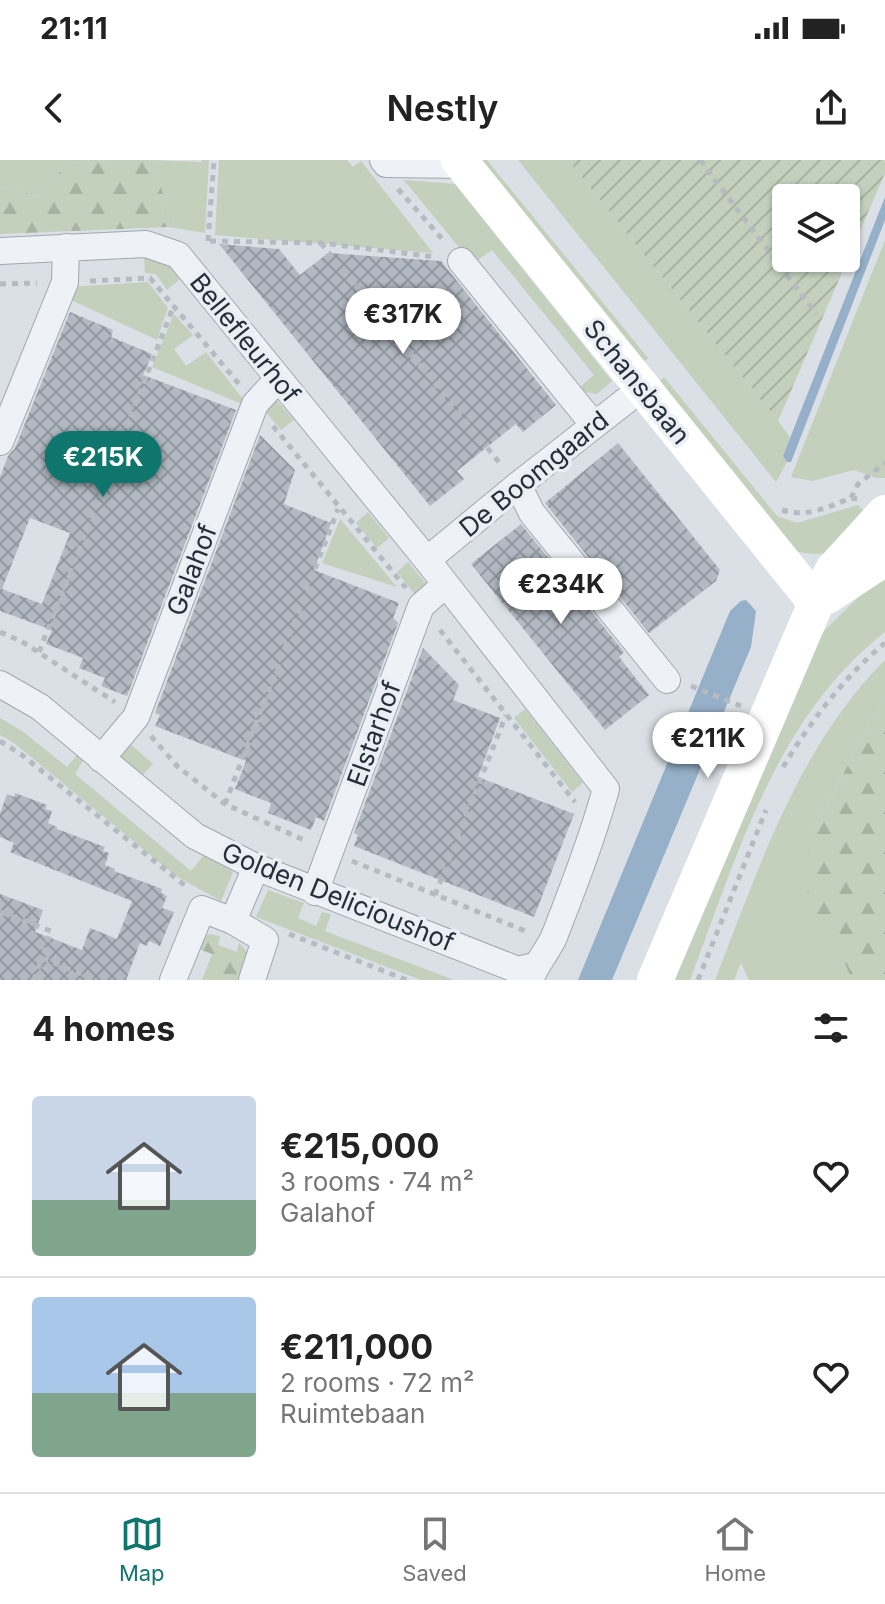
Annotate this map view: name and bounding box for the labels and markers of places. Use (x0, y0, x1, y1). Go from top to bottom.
pin: €317K (347, 288, 459, 356)
pin: €215K (47, 431, 159, 499)
pin: €234K (505, 558, 617, 626)
pin: €211K (652, 712, 764, 780)

